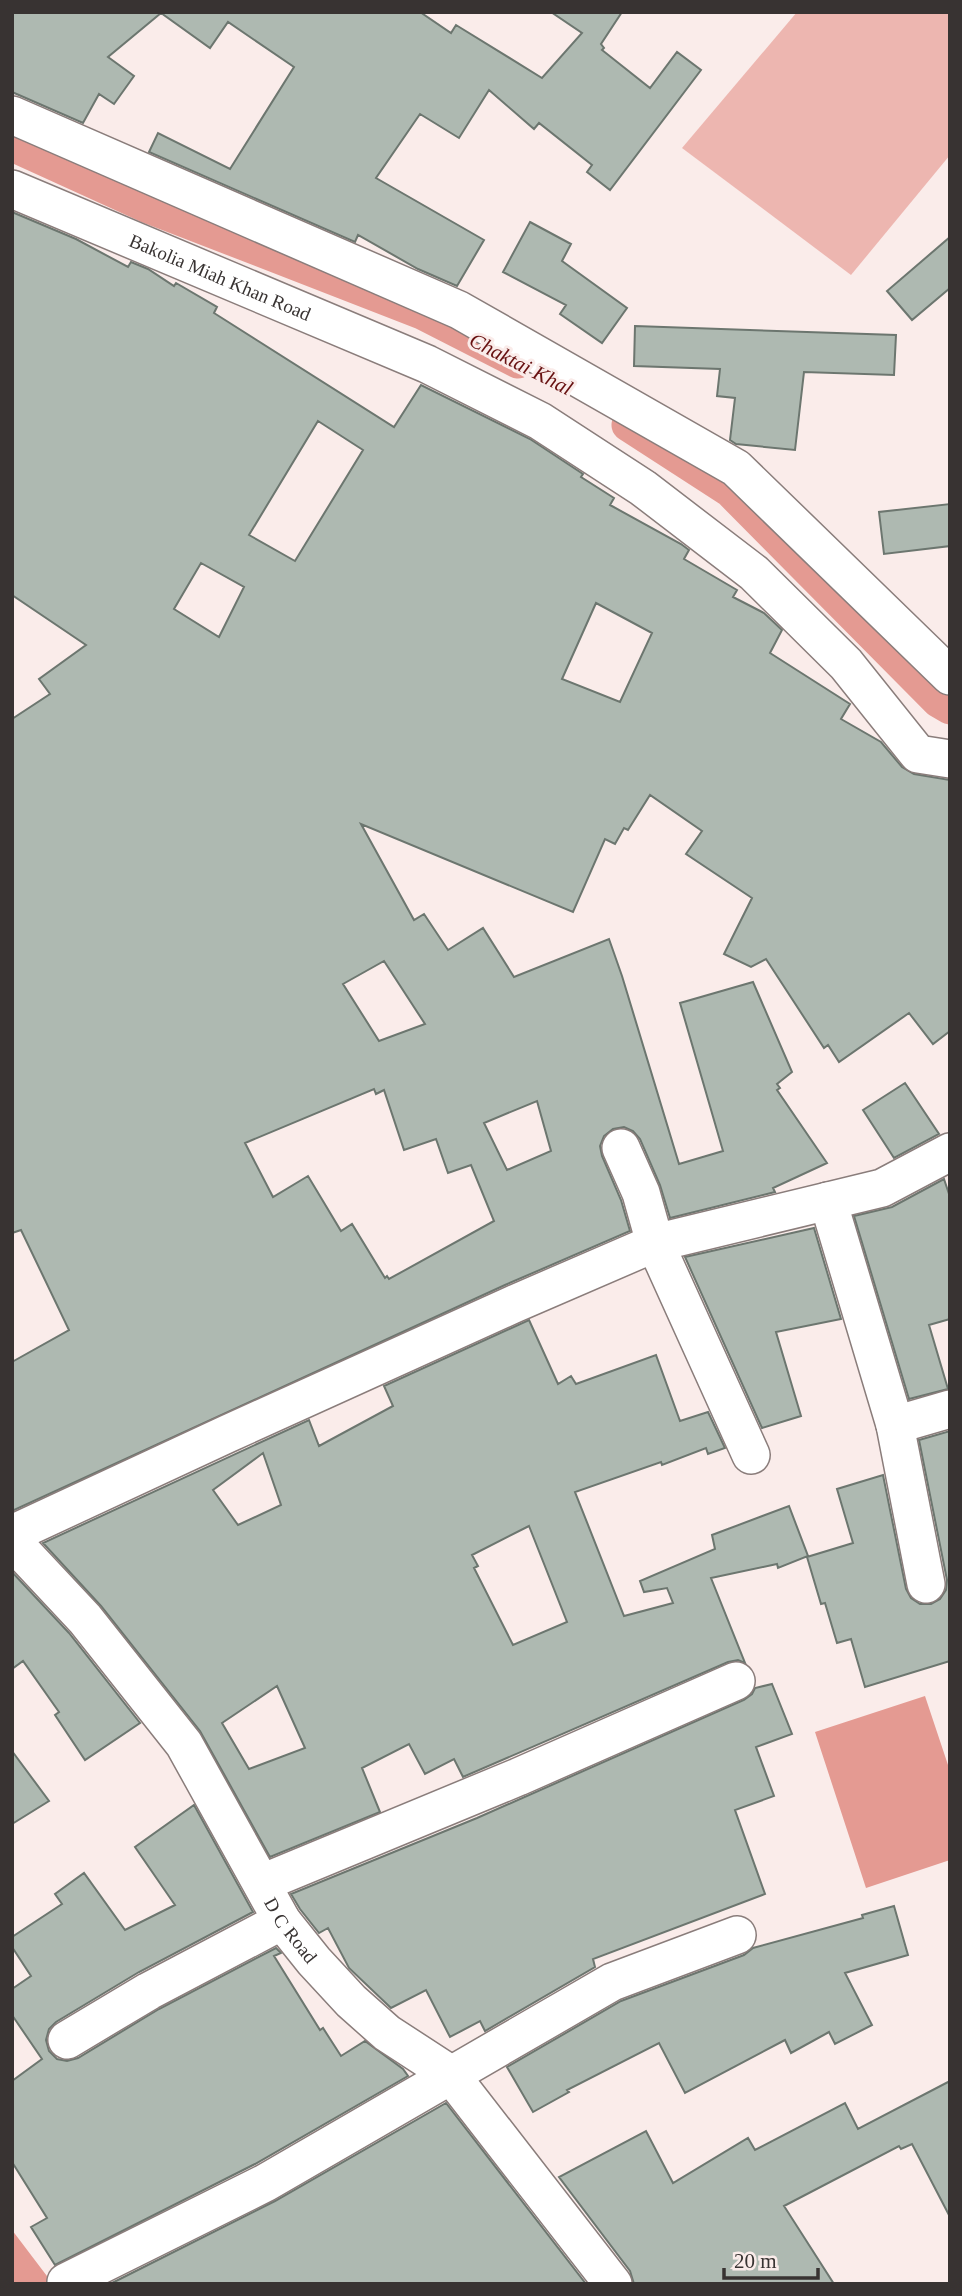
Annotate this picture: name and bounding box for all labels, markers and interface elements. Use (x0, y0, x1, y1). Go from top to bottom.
street label: Bakolia Miah Khan Road (126, 229, 315, 325)
water label: Chaktai Khal (465, 328, 577, 400)
street label: D C Road (260, 1893, 322, 1967)
scale bar (724, 2236, 818, 2280)
text: 20 m (734, 2249, 777, 2273)

